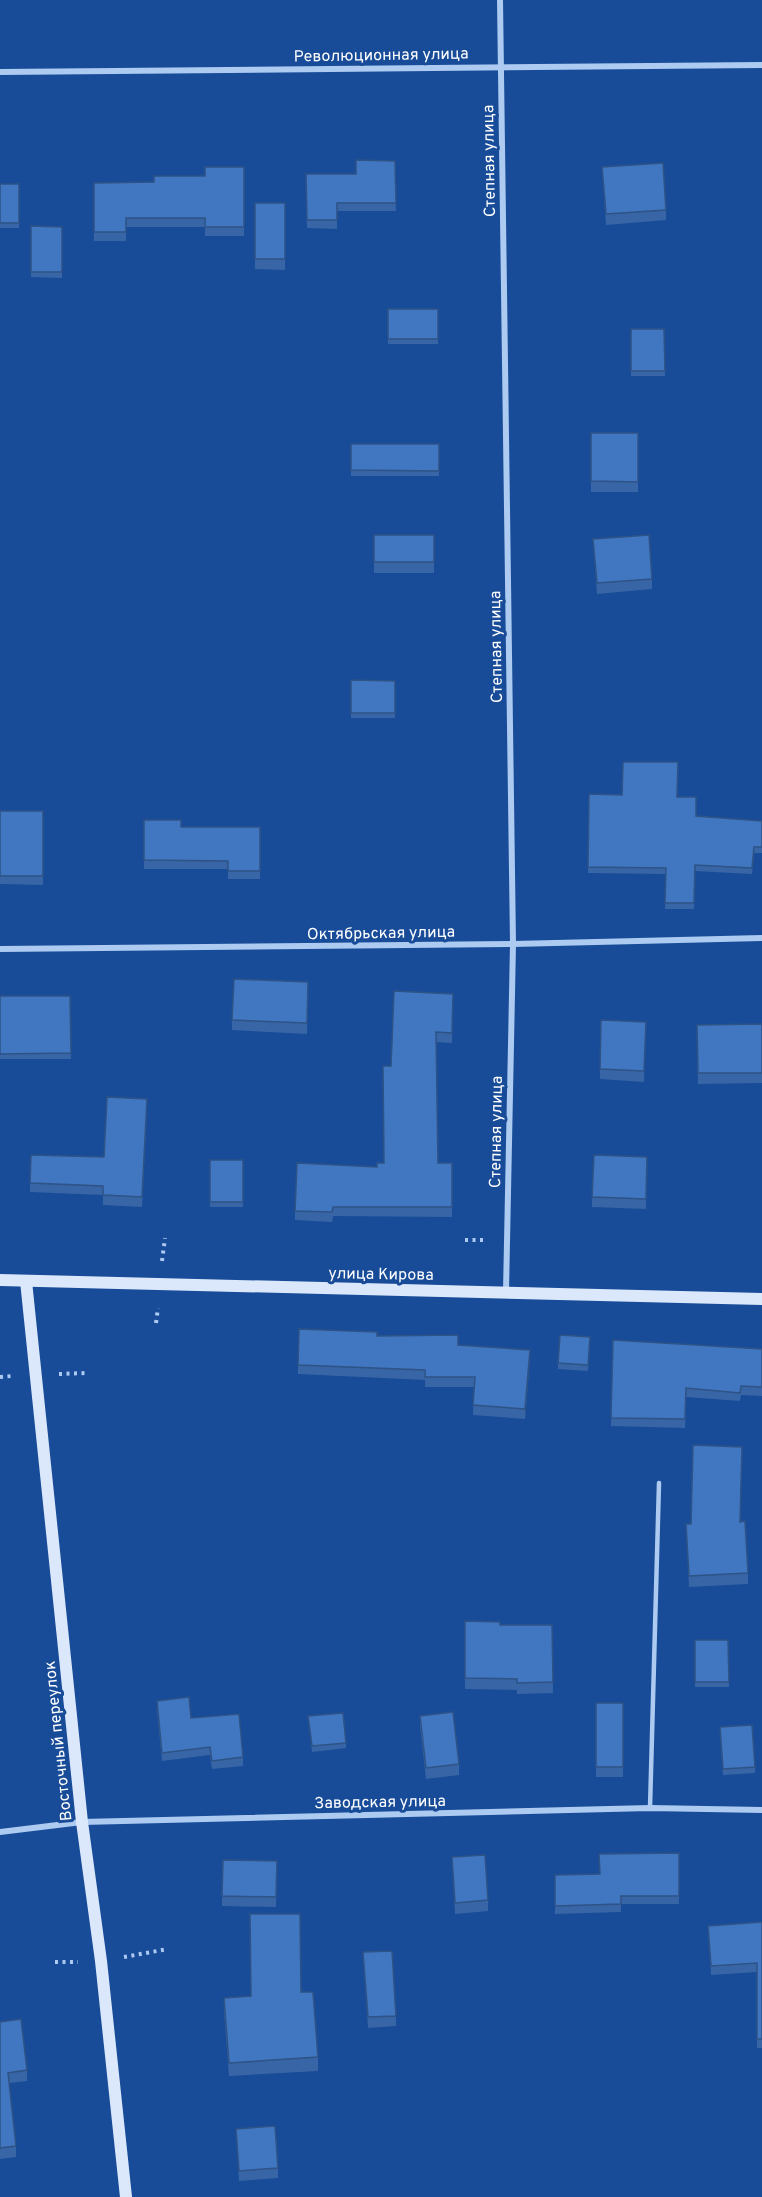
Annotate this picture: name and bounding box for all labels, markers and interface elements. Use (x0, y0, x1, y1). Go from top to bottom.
street label: Революционная улица (293, 44, 469, 68)
street label: Степная улица (479, 105, 501, 217)
street label: Степная улица (486, 591, 508, 703)
street label: Октябрьская улица (307, 923, 455, 945)
street label: Степная улица (486, 1076, 508, 1188)
street label: улица Кирова (328, 1264, 434, 1286)
street label: Восточный переулок (41, 1660, 77, 1822)
street label: Заводская улица (314, 1792, 446, 1814)

